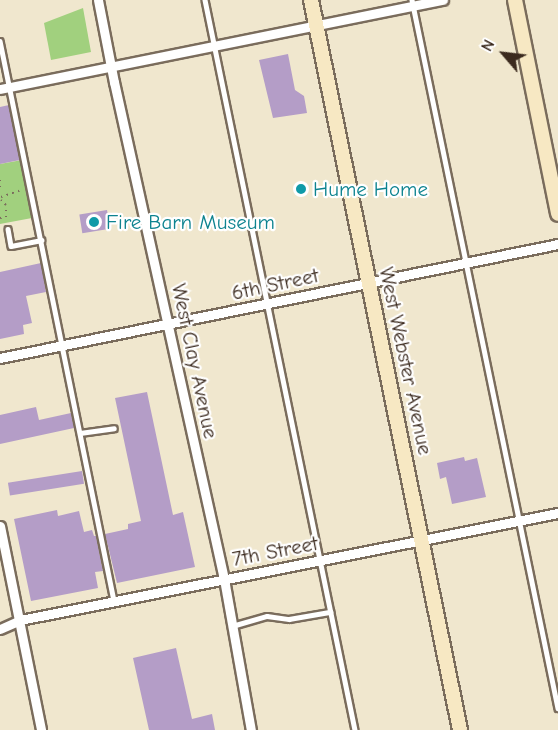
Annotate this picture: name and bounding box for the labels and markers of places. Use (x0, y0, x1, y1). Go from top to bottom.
place label: Hume Home (313, 176, 428, 202)
marker: Hume Home (294, 182, 308, 196)
place label: Fire Barn Museum (106, 209, 275, 235)
marker: Fire Barn Museum (87, 215, 101, 229)

